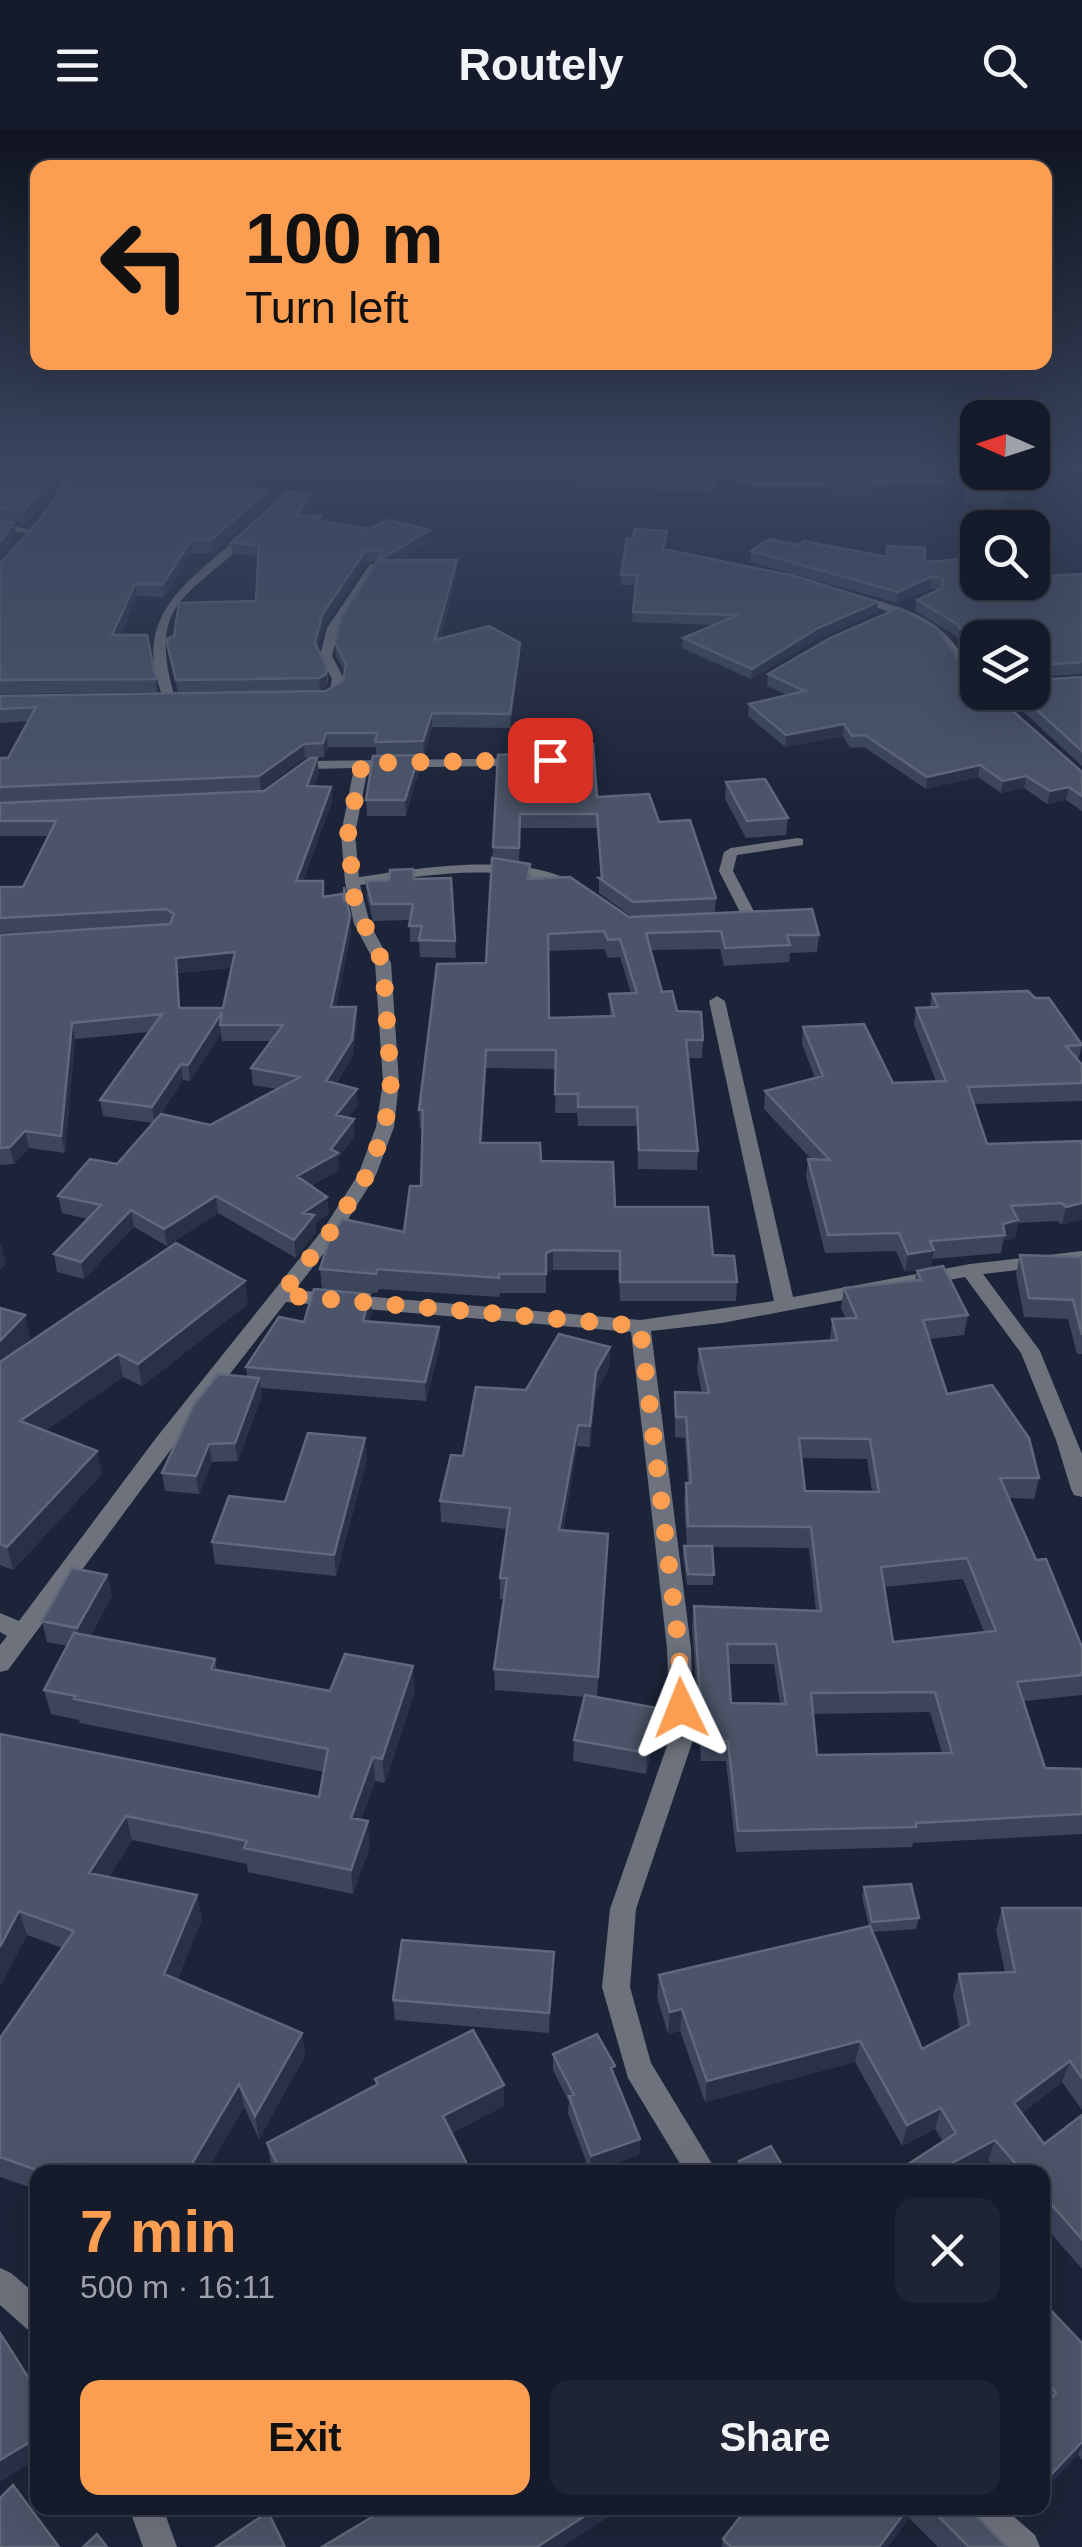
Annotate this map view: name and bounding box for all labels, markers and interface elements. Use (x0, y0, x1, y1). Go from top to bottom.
icon: menu (50, 38, 105, 93)
icon: search (977, 38, 1032, 93)
text: Routely (458, 39, 624, 90)
icon: left (80, 200, 210, 330)
text: 100 m (245, 200, 443, 278)
text: Turn left (245, 282, 408, 333)
north arrow (960, 400, 1050, 490)
map controls (960, 400, 1050, 710)
button: search (960, 510, 1050, 600)
button: layers (960, 620, 1050, 710)
pin (508, 718, 593, 803)
icon: arrive (523, 733, 578, 788)
position arrow (629, 1656, 733, 1760)
text: 7 min (80, 2198, 237, 2265)
button: close (895, 2198, 1000, 2303)
text: 500 m · 16:11 (80, 2269, 275, 2305)
button: Exit (80, 2380, 530, 2495)
button: Share (550, 2380, 1000, 2495)

